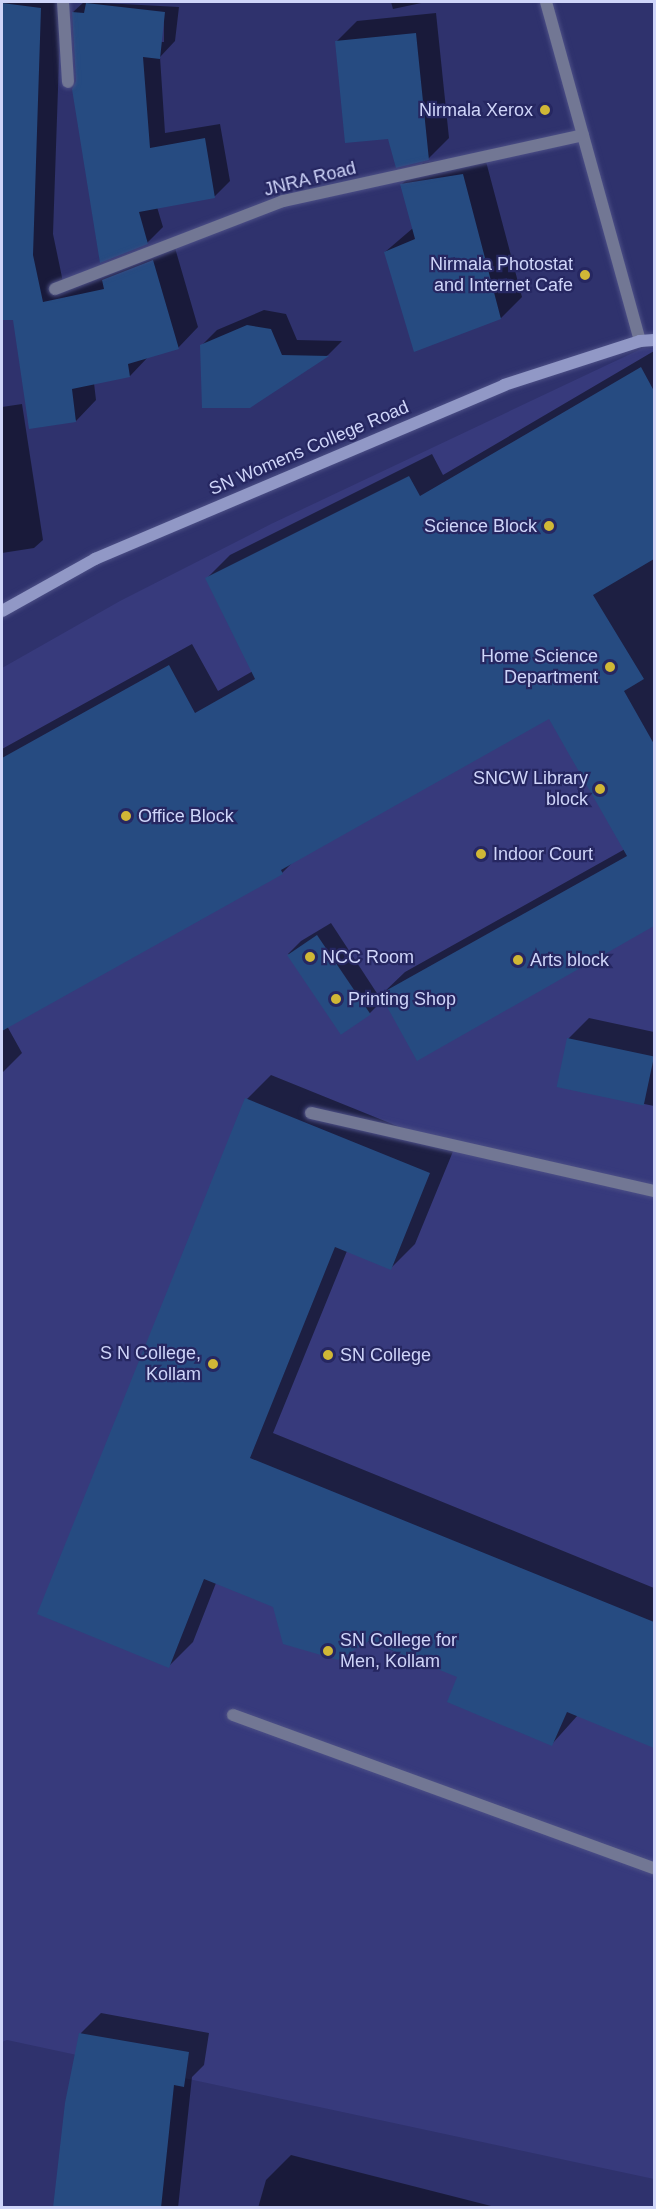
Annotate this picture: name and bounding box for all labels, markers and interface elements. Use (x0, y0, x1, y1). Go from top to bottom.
place label: Nirmala Xerox (419, 99, 533, 121)
marker: Nirmala Xerox (538, 103, 552, 117)
street label: JNRA Road (261, 157, 359, 201)
place label: Nirmala Photostat and Internet Cafe (430, 254, 573, 296)
marker: Nirmala Photostat and Internet Cafe (578, 268, 592, 282)
street label: SN Womens College Road (206, 396, 412, 500)
place label: Science Block (424, 515, 537, 537)
marker: Science Block (542, 519, 556, 533)
place label: Home Science Department (481, 646, 598, 688)
marker: Home Science Department (603, 660, 617, 674)
place label: SNCW Library block (473, 768, 588, 810)
marker: SNCW Library block (593, 782, 607, 796)
place label: Office Block (138, 805, 234, 827)
marker: Office Block (119, 809, 133, 823)
place label: Indoor Court (493, 843, 593, 865)
marker: Indoor Court (474, 847, 488, 861)
place label: NCC Room (322, 946, 414, 968)
place label: Arts block (530, 949, 609, 971)
marker: NCC Room (303, 950, 317, 964)
marker: Arts block (511, 953, 525, 967)
place label: Printing Shop (348, 988, 456, 1010)
marker: Printing Shop (329, 992, 343, 1006)
place label: S N College, Kollam (100, 1343, 201, 1386)
place label: SN College (340, 1344, 431, 1366)
marker: SN College (321, 1348, 335, 1362)
marker: S N College, Kollam (206, 1357, 220, 1371)
place label: SN College for Men, Kollam (340, 1630, 457, 1672)
marker: SN College for Men, Kollam (321, 1644, 335, 1658)

